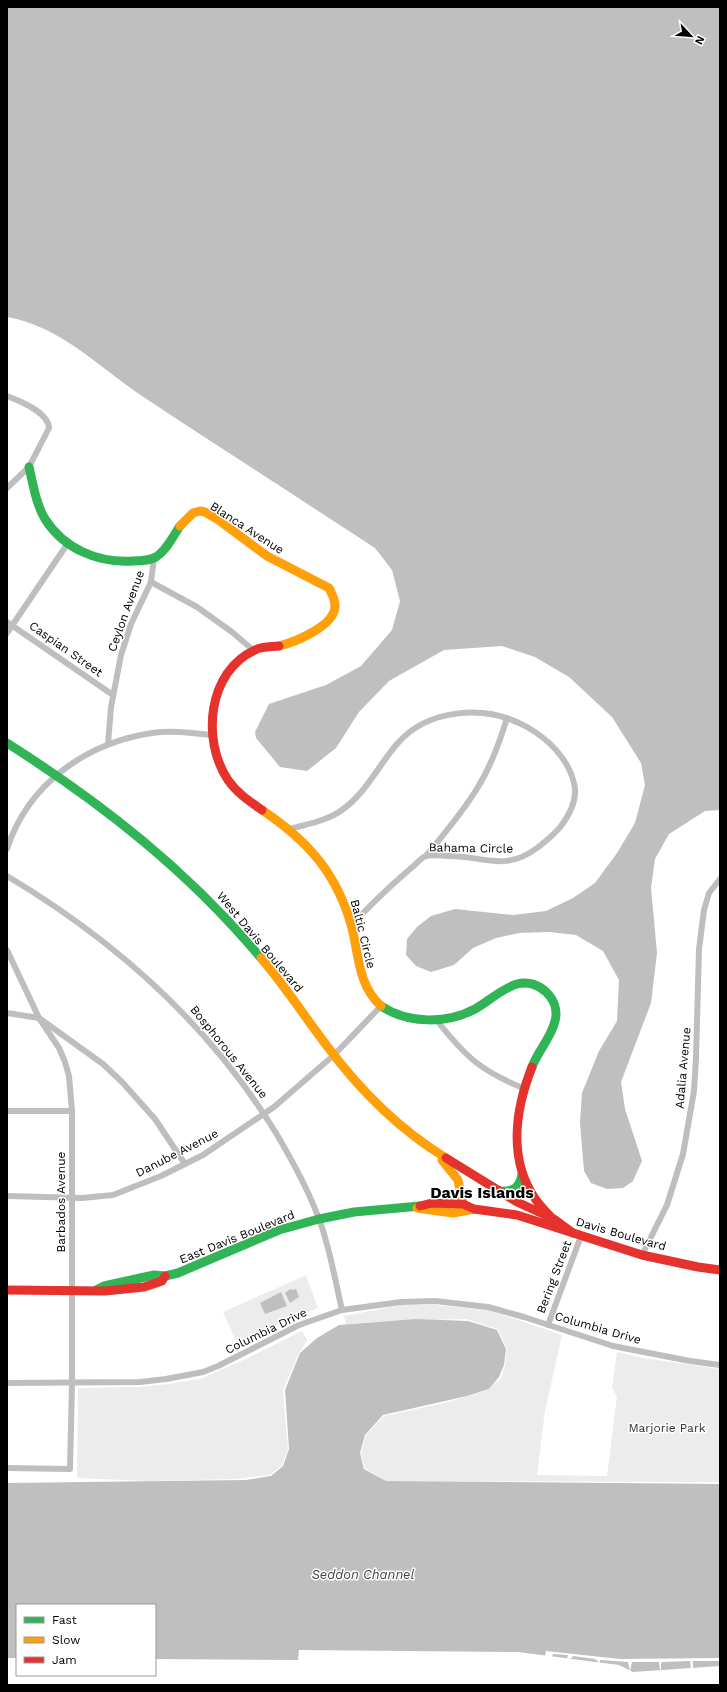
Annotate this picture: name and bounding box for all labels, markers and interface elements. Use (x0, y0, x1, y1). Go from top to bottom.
north arrow (671, 16, 711, 56)
text: N (692, 34, 707, 47)
street label: Blanca Avenue (208, 499, 287, 557)
street label: Ceylon Avenue (105, 568, 147, 654)
street label: Caspian Street (27, 618, 105, 680)
street label: Bahama Circle (429, 840, 513, 856)
street label: West Davis Boulevard (214, 889, 306, 995)
street label: Baltic Circle (348, 898, 378, 970)
street label: Bosphorous Avenue (187, 1003, 271, 1101)
street label: Adalia Avenue (672, 1027, 694, 1109)
street label: Danube Avenue (133, 1126, 221, 1180)
street label: Barbados Avenue (54, 1151, 68, 1252)
district label: Davis Islands (430, 1183, 534, 1202)
street label: East Davis Boulevard (177, 1207, 297, 1267)
street label: Davis Boulevard (574, 1214, 668, 1254)
street label: Bering Street (534, 1239, 574, 1315)
street label: Columbia Drive (223, 1305, 309, 1357)
street label: Columbia Drive (553, 1309, 643, 1347)
park label: Marjorie Park (628, 1421, 706, 1435)
water label: Seddon Channel (311, 1567, 415, 1582)
legend (16, 1604, 156, 1676)
text: Fast (52, 1613, 77, 1627)
text: Slow (52, 1633, 80, 1647)
text: Jam (52, 1653, 77, 1667)

